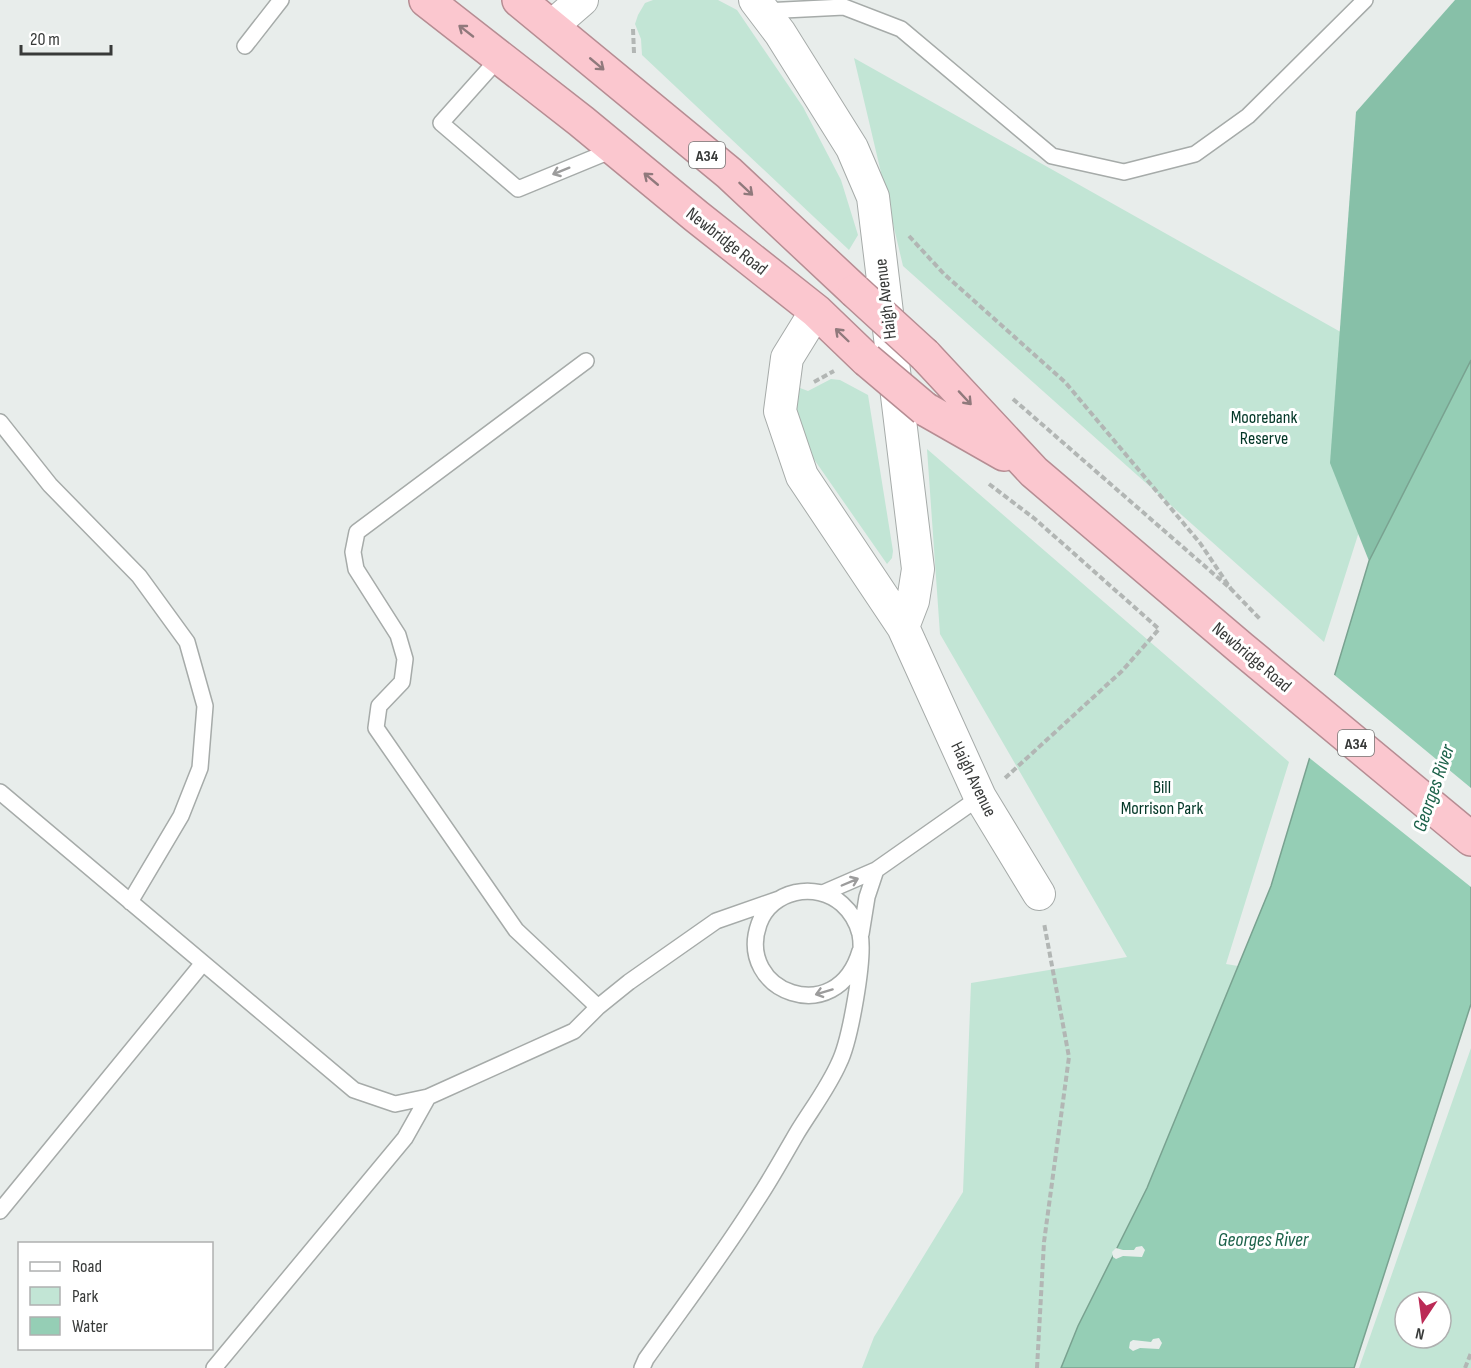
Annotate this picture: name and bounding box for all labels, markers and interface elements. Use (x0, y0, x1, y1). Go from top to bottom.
scale bar (21, 18, 111, 56)
one-way arrow (458, 25, 474, 38)
text: 20 m (30, 29, 60, 50)
one-way arrow (589, 57, 605, 70)
road number: A34 (689, 142, 725, 168)
one-way arrow (552, 166, 571, 177)
one-way arrow (644, 172, 659, 186)
one-way arrow (738, 182, 753, 196)
street label: Newbridge Road (682, 203, 771, 280)
street label: Haigh Avenue (870, 257, 901, 341)
one-way arrow (834, 328, 849, 343)
one-way arrow (958, 390, 972, 405)
park label: Moorebank Reserve (1231, 407, 1297, 449)
street label: Newbridge Road (1208, 618, 1296, 697)
road number: A34 (1338, 730, 1374, 756)
street label: Haigh Avenue (946, 738, 1001, 820)
water label: Georges River (1408, 740, 1460, 835)
park label: Bill Morrison Park (1121, 777, 1203, 819)
one-way arrow (840, 875, 858, 887)
one-way arrow (815, 987, 834, 998)
water label: Georges River (1218, 1228, 1310, 1252)
legend (18, 1242, 213, 1350)
text: Road (72, 1256, 102, 1277)
text: Park (72, 1286, 98, 1307)
north arrow (1393, 1290, 1453, 1350)
text: Water (72, 1316, 108, 1337)
text: N (1414, 1323, 1426, 1343)

